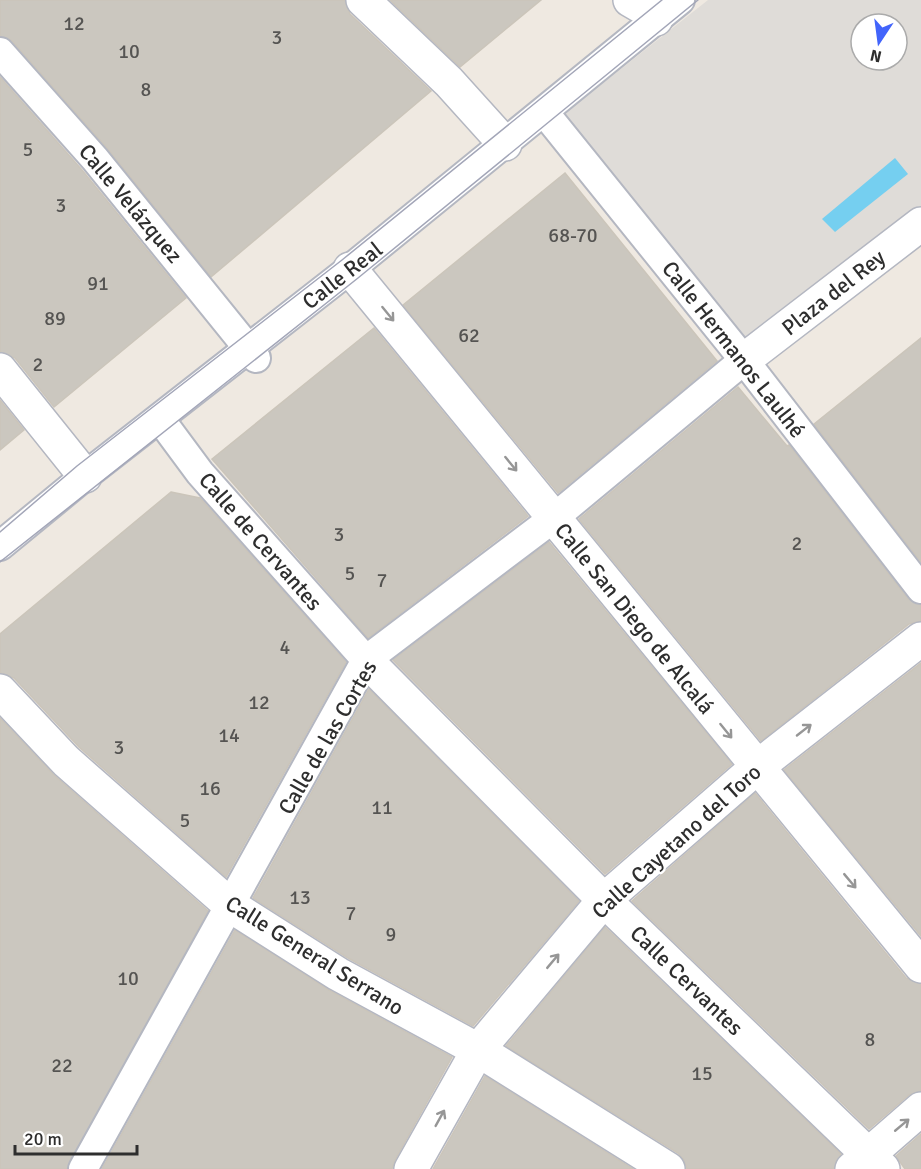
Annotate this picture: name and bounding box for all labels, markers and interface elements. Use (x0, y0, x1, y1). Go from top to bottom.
house number: 12 (63, 11, 85, 36)
north arrow (849, 12, 909, 72)
house number: 3 (272, 25, 282, 50)
house number: 10 (118, 39, 140, 64)
text: N (868, 45, 884, 67)
house number: 8 (141, 77, 151, 102)
house number: 5 (23, 137, 33, 162)
street label: Calle Velázquez (73, 138, 188, 268)
house number: 3 (56, 193, 66, 218)
house number: 68-70 (548, 223, 598, 248)
street label: Calle Real (297, 236, 388, 315)
street label: Plaza del Rey (776, 243, 891, 341)
street label: Calle Hermanos Laulhé (656, 255, 811, 443)
house number: 91 (87, 271, 109, 296)
house number: 89 (44, 306, 66, 331)
one-way arrow (381, 306, 394, 322)
house number: 62 (458, 323, 480, 348)
house number: 2 (33, 352, 43, 377)
one-way arrow (505, 456, 518, 472)
street label: Calle de Cervantes (193, 467, 328, 616)
street label: Calle San Diego de Alcalá (549, 517, 720, 719)
house number: 3 (334, 522, 344, 547)
house number: 2 (792, 531, 802, 556)
house number: 5 (345, 561, 355, 586)
house number: 7 (377, 568, 387, 593)
house number: 4 (280, 635, 291, 660)
street label: Calle de las Cortes (272, 655, 382, 819)
house number: 12 (248, 690, 270, 715)
one-way arrow (720, 722, 733, 738)
house number: 14 (218, 723, 240, 748)
one-way arrow (796, 723, 812, 736)
house number: 3 (114, 735, 124, 760)
street label: Calle Cayetano del Toro (586, 758, 766, 924)
house number: 16 (199, 776, 221, 801)
house number: 11 (371, 795, 393, 820)
house number: 5 (180, 808, 190, 833)
one-way arrow (844, 873, 857, 889)
house number: 13 (289, 885, 311, 910)
street label: Calle General Serrano (221, 890, 409, 1021)
house number: 7 (346, 901, 356, 926)
street label: Calle Cervantes (624, 920, 749, 1041)
house number: 9 (386, 922, 396, 947)
one-way arrow (547, 953, 560, 969)
house number: 10 (117, 966, 139, 991)
house number: 8 (865, 1027, 875, 1052)
house number: 22 (51, 1053, 73, 1078)
house number: 15 (691, 1061, 713, 1086)
one-way arrow (434, 1110, 446, 1127)
scale bar (15, 1118, 136, 1156)
one-way arrow (894, 1118, 909, 1132)
text: 20 m (24, 1128, 62, 1150)

